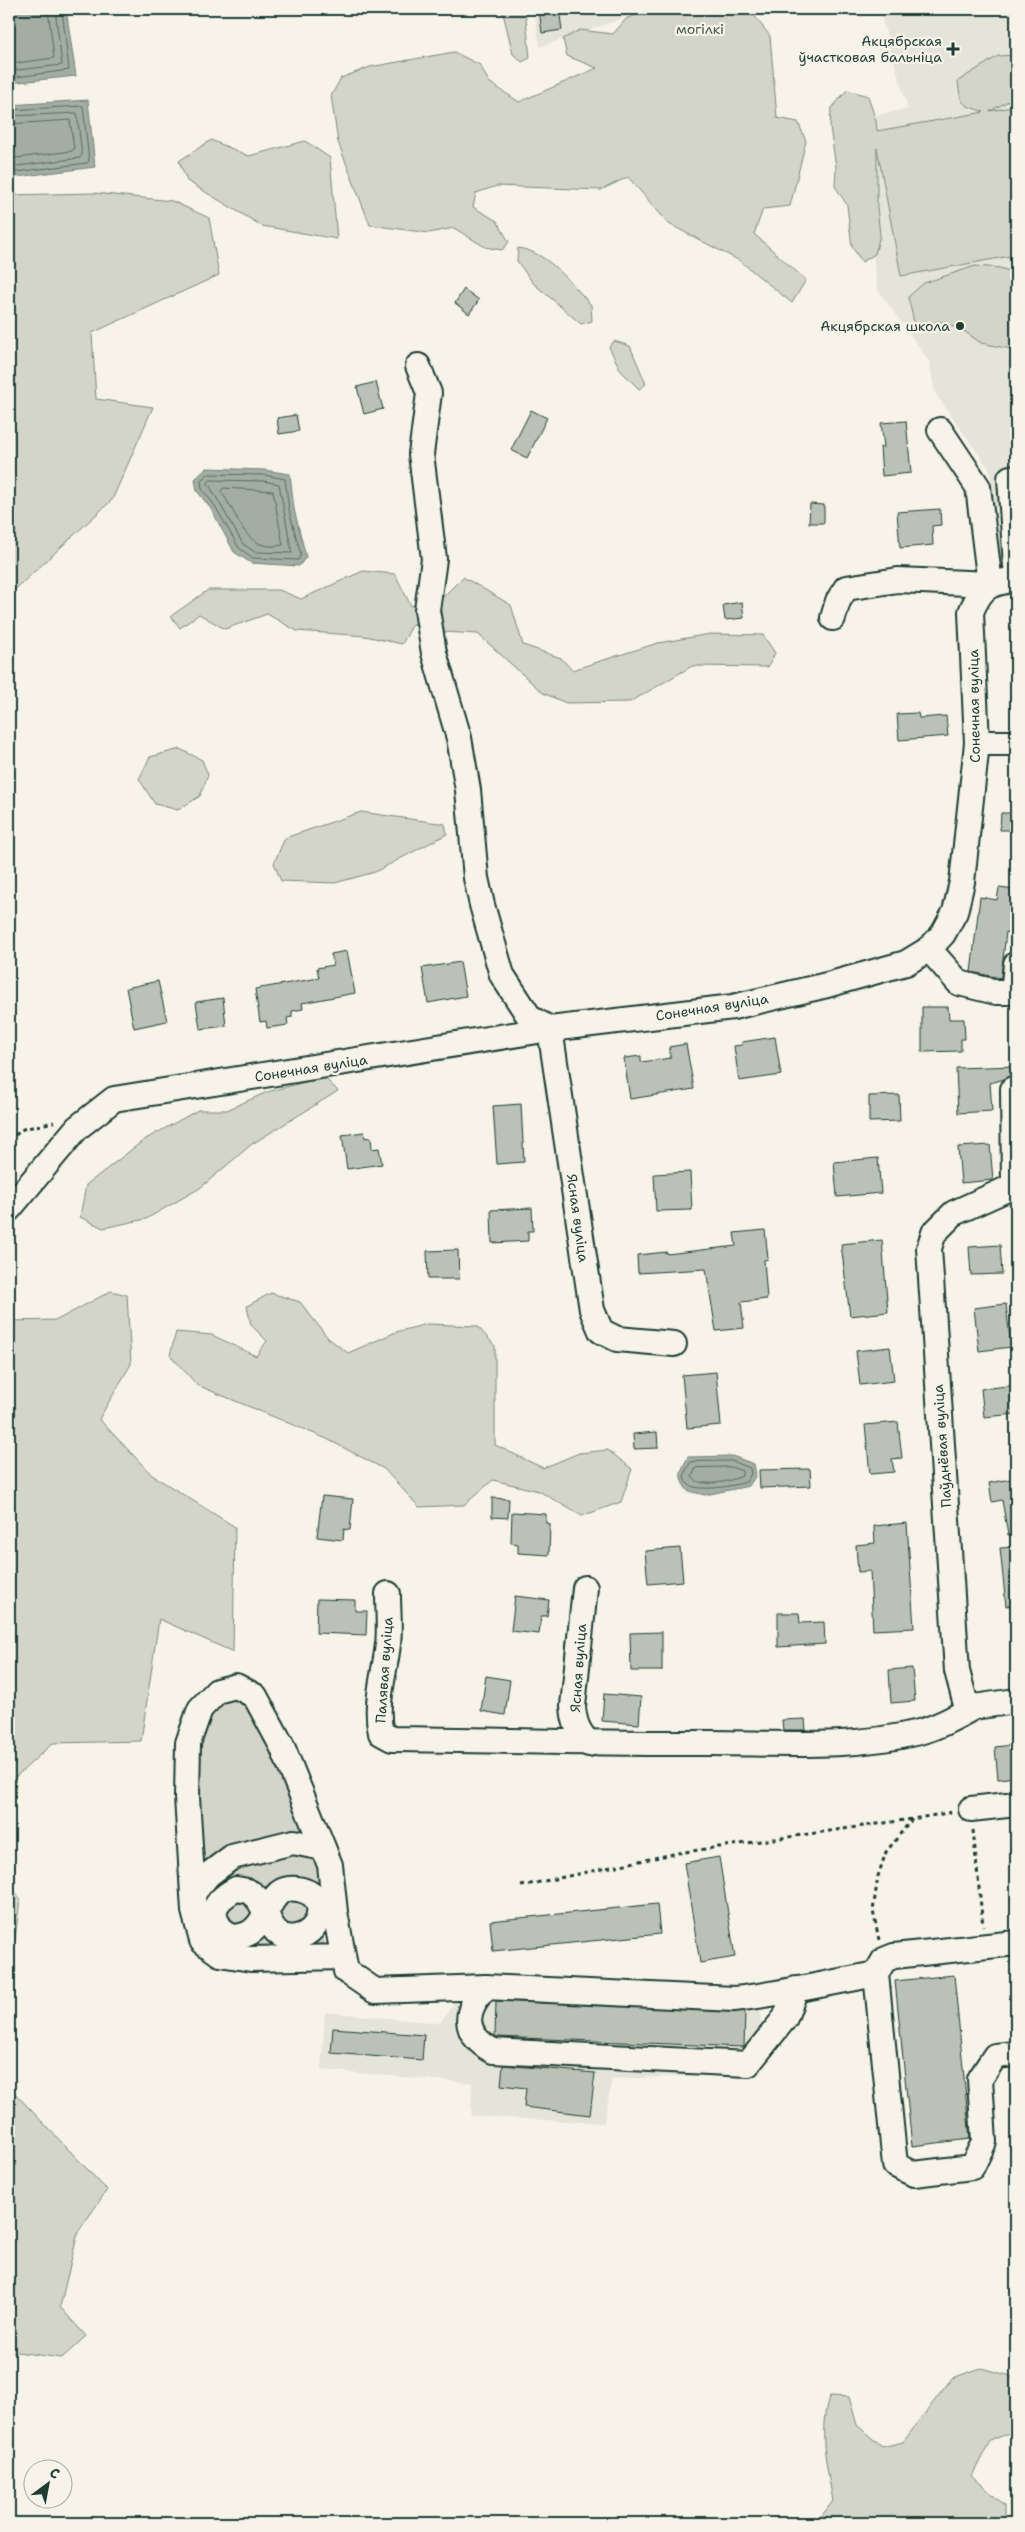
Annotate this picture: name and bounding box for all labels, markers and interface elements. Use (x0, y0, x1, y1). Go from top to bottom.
park label: могілкі (676, 20, 724, 38)
place label: Акцябрская ўчастковая бальніца (798, 32, 942, 66)
marker: Акцябрская ўчастковая бальніца (946, 42, 960, 56)
place label: Акцябрская школа (820, 317, 950, 335)
marker: Акцябрская школа (954, 320, 966, 332)
street label: Сонечная вуліца (964, 649, 984, 763)
street label: Сонечная вуліца (654, 989, 770, 1025)
street label: Сонечная вуліца (253, 1050, 369, 1086)
street label: Ясная вуліца (563, 1173, 593, 1264)
street label: Паўднёвая вуліца (929, 1383, 955, 1508)
street label: Палявая вуліца (371, 1616, 397, 1724)
street label: Ясная вуліца (566, 1623, 590, 1713)
north arrow (22, 2460, 72, 2510)
text: С (46, 2463, 63, 2483)

